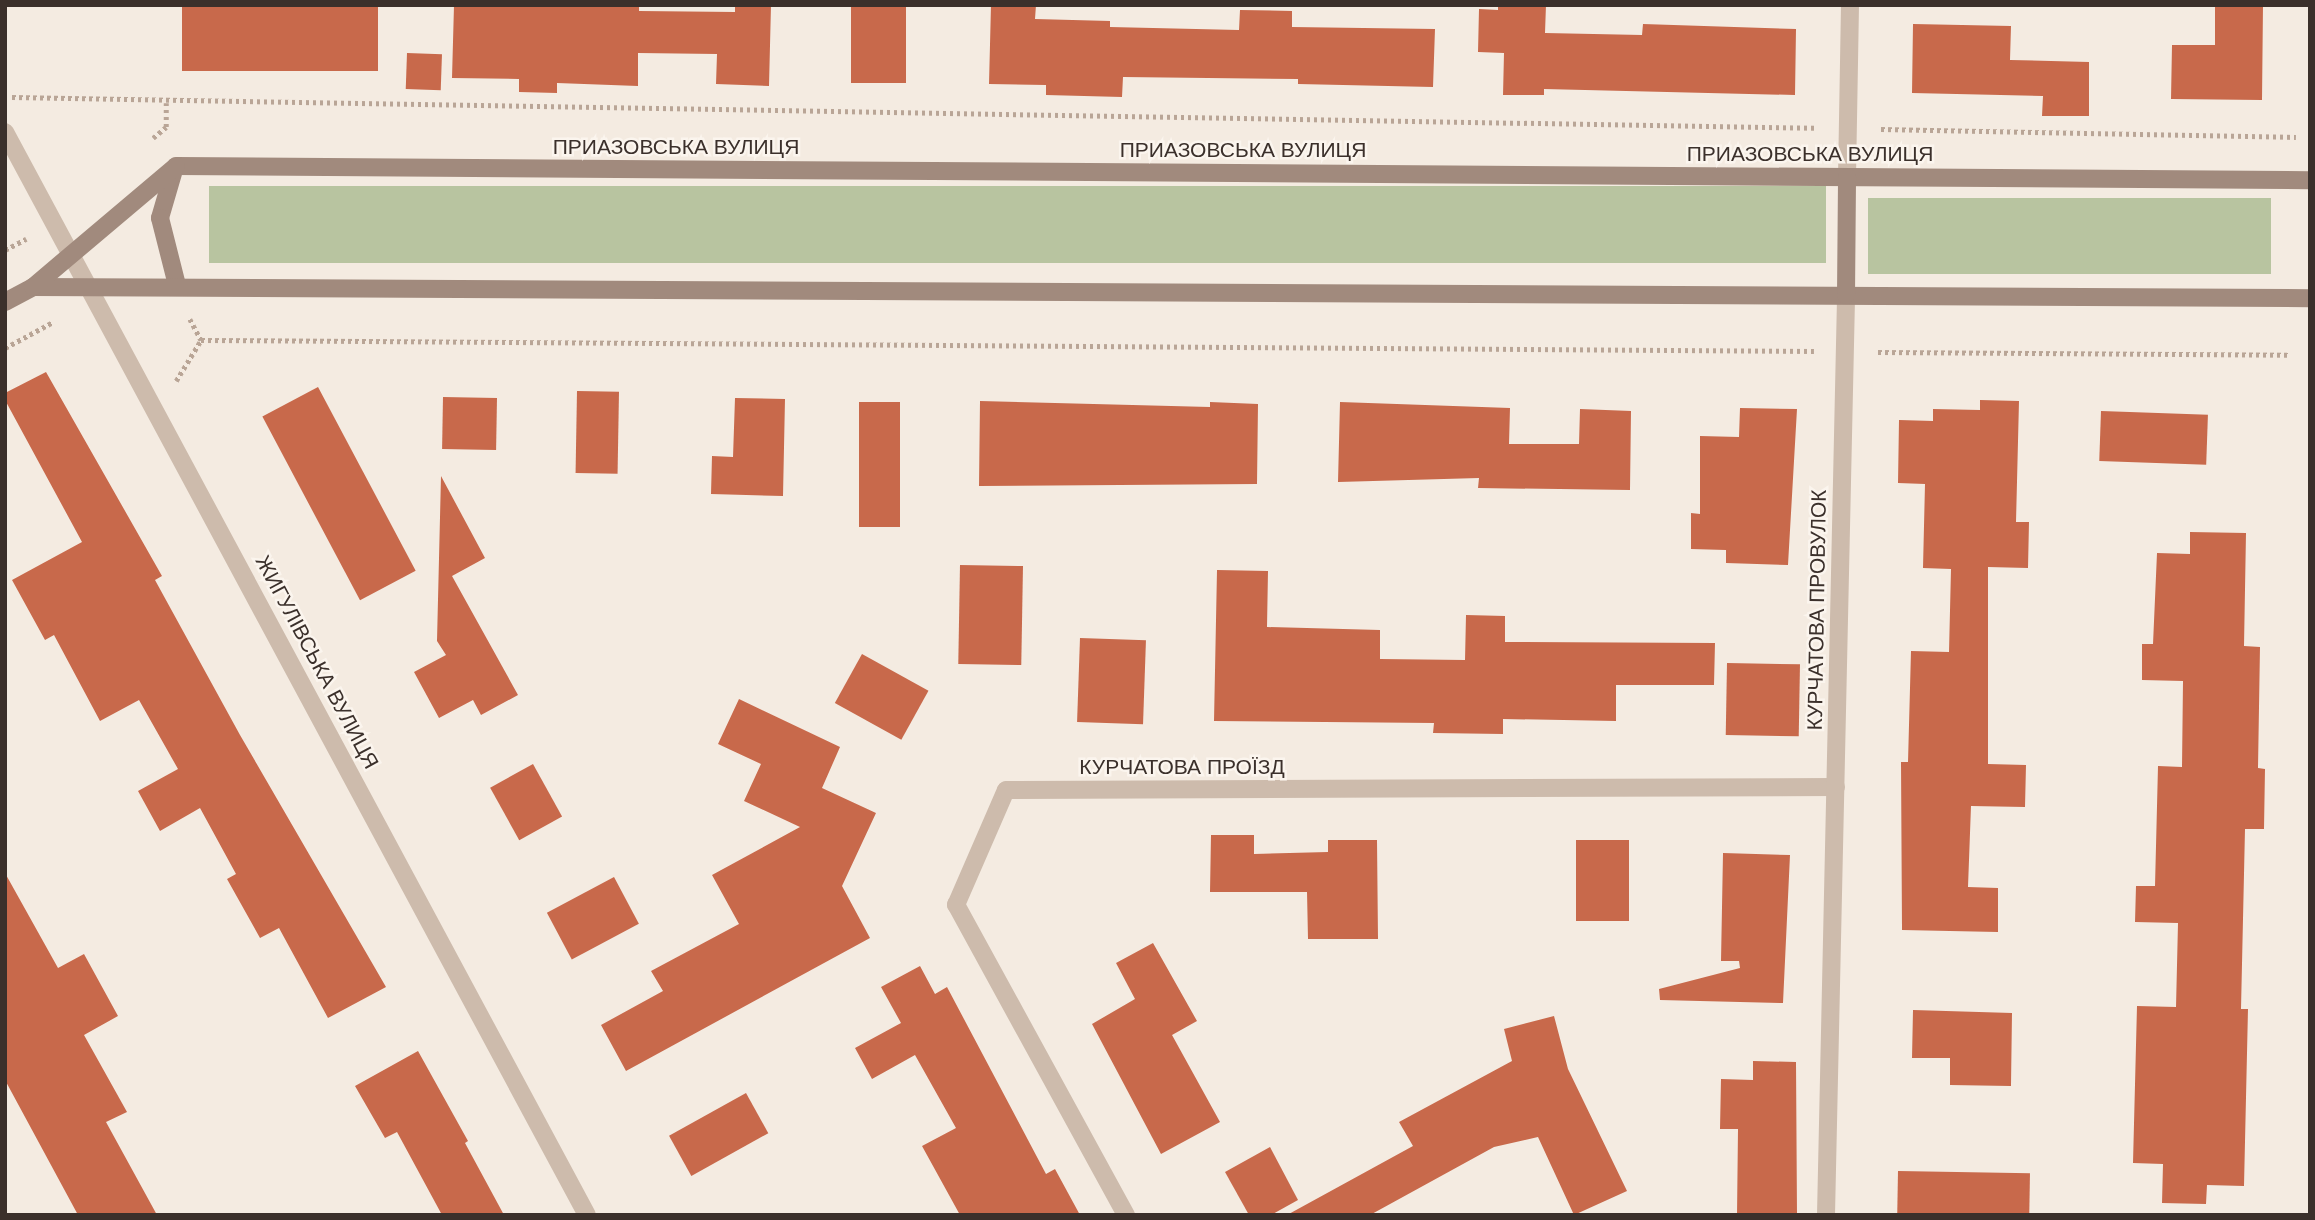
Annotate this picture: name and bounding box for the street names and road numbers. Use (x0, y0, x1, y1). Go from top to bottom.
street label: ПРИАЗОВСЬКА ВУЛИЦЯ (553, 134, 799, 160)
street label: ПРИАЗОВСЬКА ВУЛИЦЯ (1120, 137, 1366, 163)
street label: ПРИАЗОВСЬКА ВУЛИЦЯ (1687, 141, 1933, 167)
street label: КУРЧАТОВА ПРОВУЛОК (1802, 489, 1832, 731)
street label: ЖИГУЛІВСЬКА ВУЛИЦЯ (250, 551, 384, 773)
street label: КУРЧАТОВА ПРОЇЗД (1079, 754, 1285, 780)

